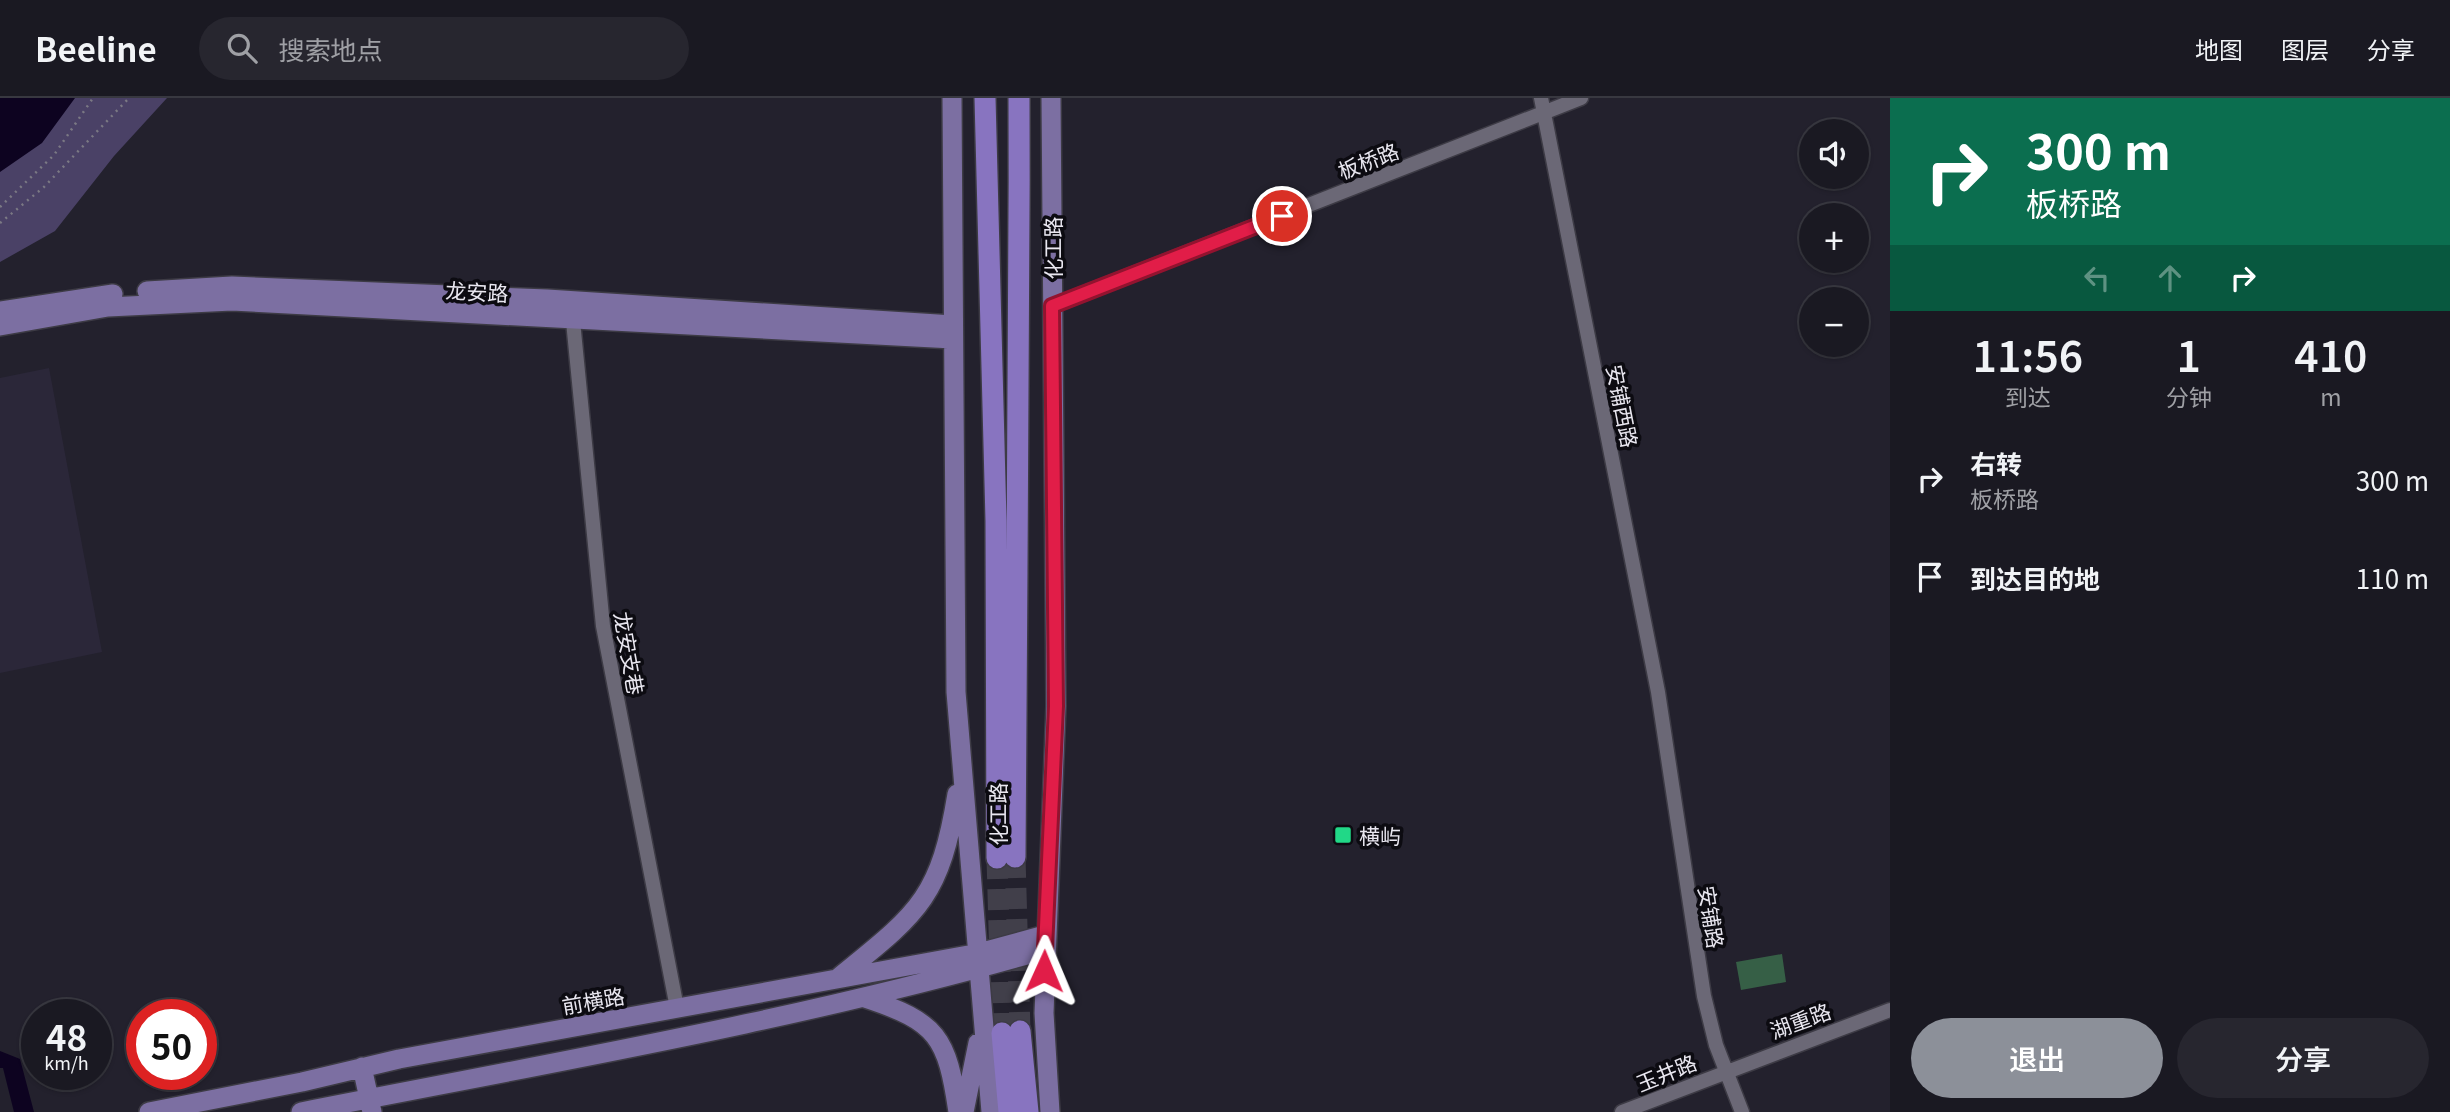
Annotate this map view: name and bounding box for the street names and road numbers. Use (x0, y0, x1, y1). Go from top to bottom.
street label: 板桥路 (1333, 135, 1403, 185)
street label: 化工路 (1037, 217, 1067, 280)
street label: 龙安路 (445, 274, 509, 308)
street label: 安铺西路 (1600, 362, 1646, 450)
street label: 龙安支巷 (608, 609, 652, 697)
street label: 化工路 (982, 783, 1012, 846)
street label: 安铺路 (1692, 884, 1732, 950)
street label: 前横路 (559, 980, 627, 1020)
street label: 湖重路 (1765, 995, 1835, 1045)
street label: 玉井路 (1631, 1046, 1701, 1098)

